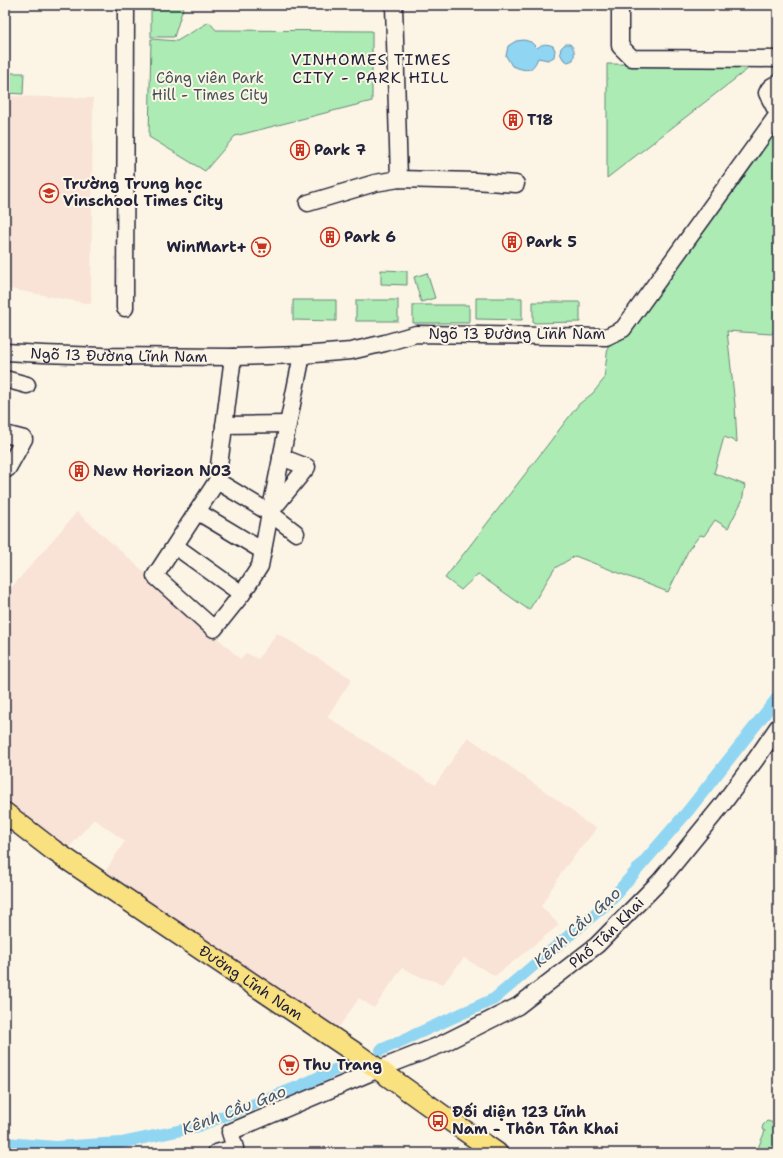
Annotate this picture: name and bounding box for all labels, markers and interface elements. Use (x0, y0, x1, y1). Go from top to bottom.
district label: VINHOMES TIMES CITY - PARK HILL (291, 49, 451, 88)
park label: Công viên Park Hill - Times City (152, 68, 268, 105)
building icon: T18 (502, 109, 524, 131)
place label: T18 (527, 110, 553, 130)
building icon: Park 7 (289, 139, 311, 161)
place label: Park 7 (314, 140, 367, 160)
place label: Trường Trung học Vinschool Times City (63, 174, 223, 211)
school or university icon: Trường Trung học Vinschool Times City (38, 182, 60, 204)
building icon: Park 6 (319, 226, 341, 248)
place label: Park 6 (344, 227, 396, 247)
building icon: Park 5 (501, 231, 523, 253)
place label: Park 5 (526, 232, 577, 252)
supermarket icon: WinMart+ (250, 236, 272, 258)
place label: WinMart+ (167, 237, 247, 257)
street label: Ngõ 13 Đường Lĩnh Nam (428, 324, 606, 344)
street label: Ngõ 13 Đường Lĩnh Nam (30, 343, 208, 367)
building icon: New Horizon N03 (68, 460, 90, 482)
place label: New Horizon N03 (93, 461, 231, 481)
water label: Kênh Cầu Gạo (529, 882, 625, 972)
street label: Phố Tân Khai (565, 893, 649, 973)
street label: Đường Lĩnh Nam (195, 941, 307, 1025)
supermarket icon: Thu Trang (278, 1054, 300, 1076)
place label: Thu Trang (303, 1055, 382, 1075)
water label: Kênh Cầu Gạo (179, 1080, 289, 1140)
place label: Đối diện 123 Lĩnh Nam - Thôn Tân Khai (452, 1102, 619, 1139)
bus stop icon: Đối diện 123 Lĩnh Nam - Thôn Tân Khai (427, 1110, 449, 1132)

